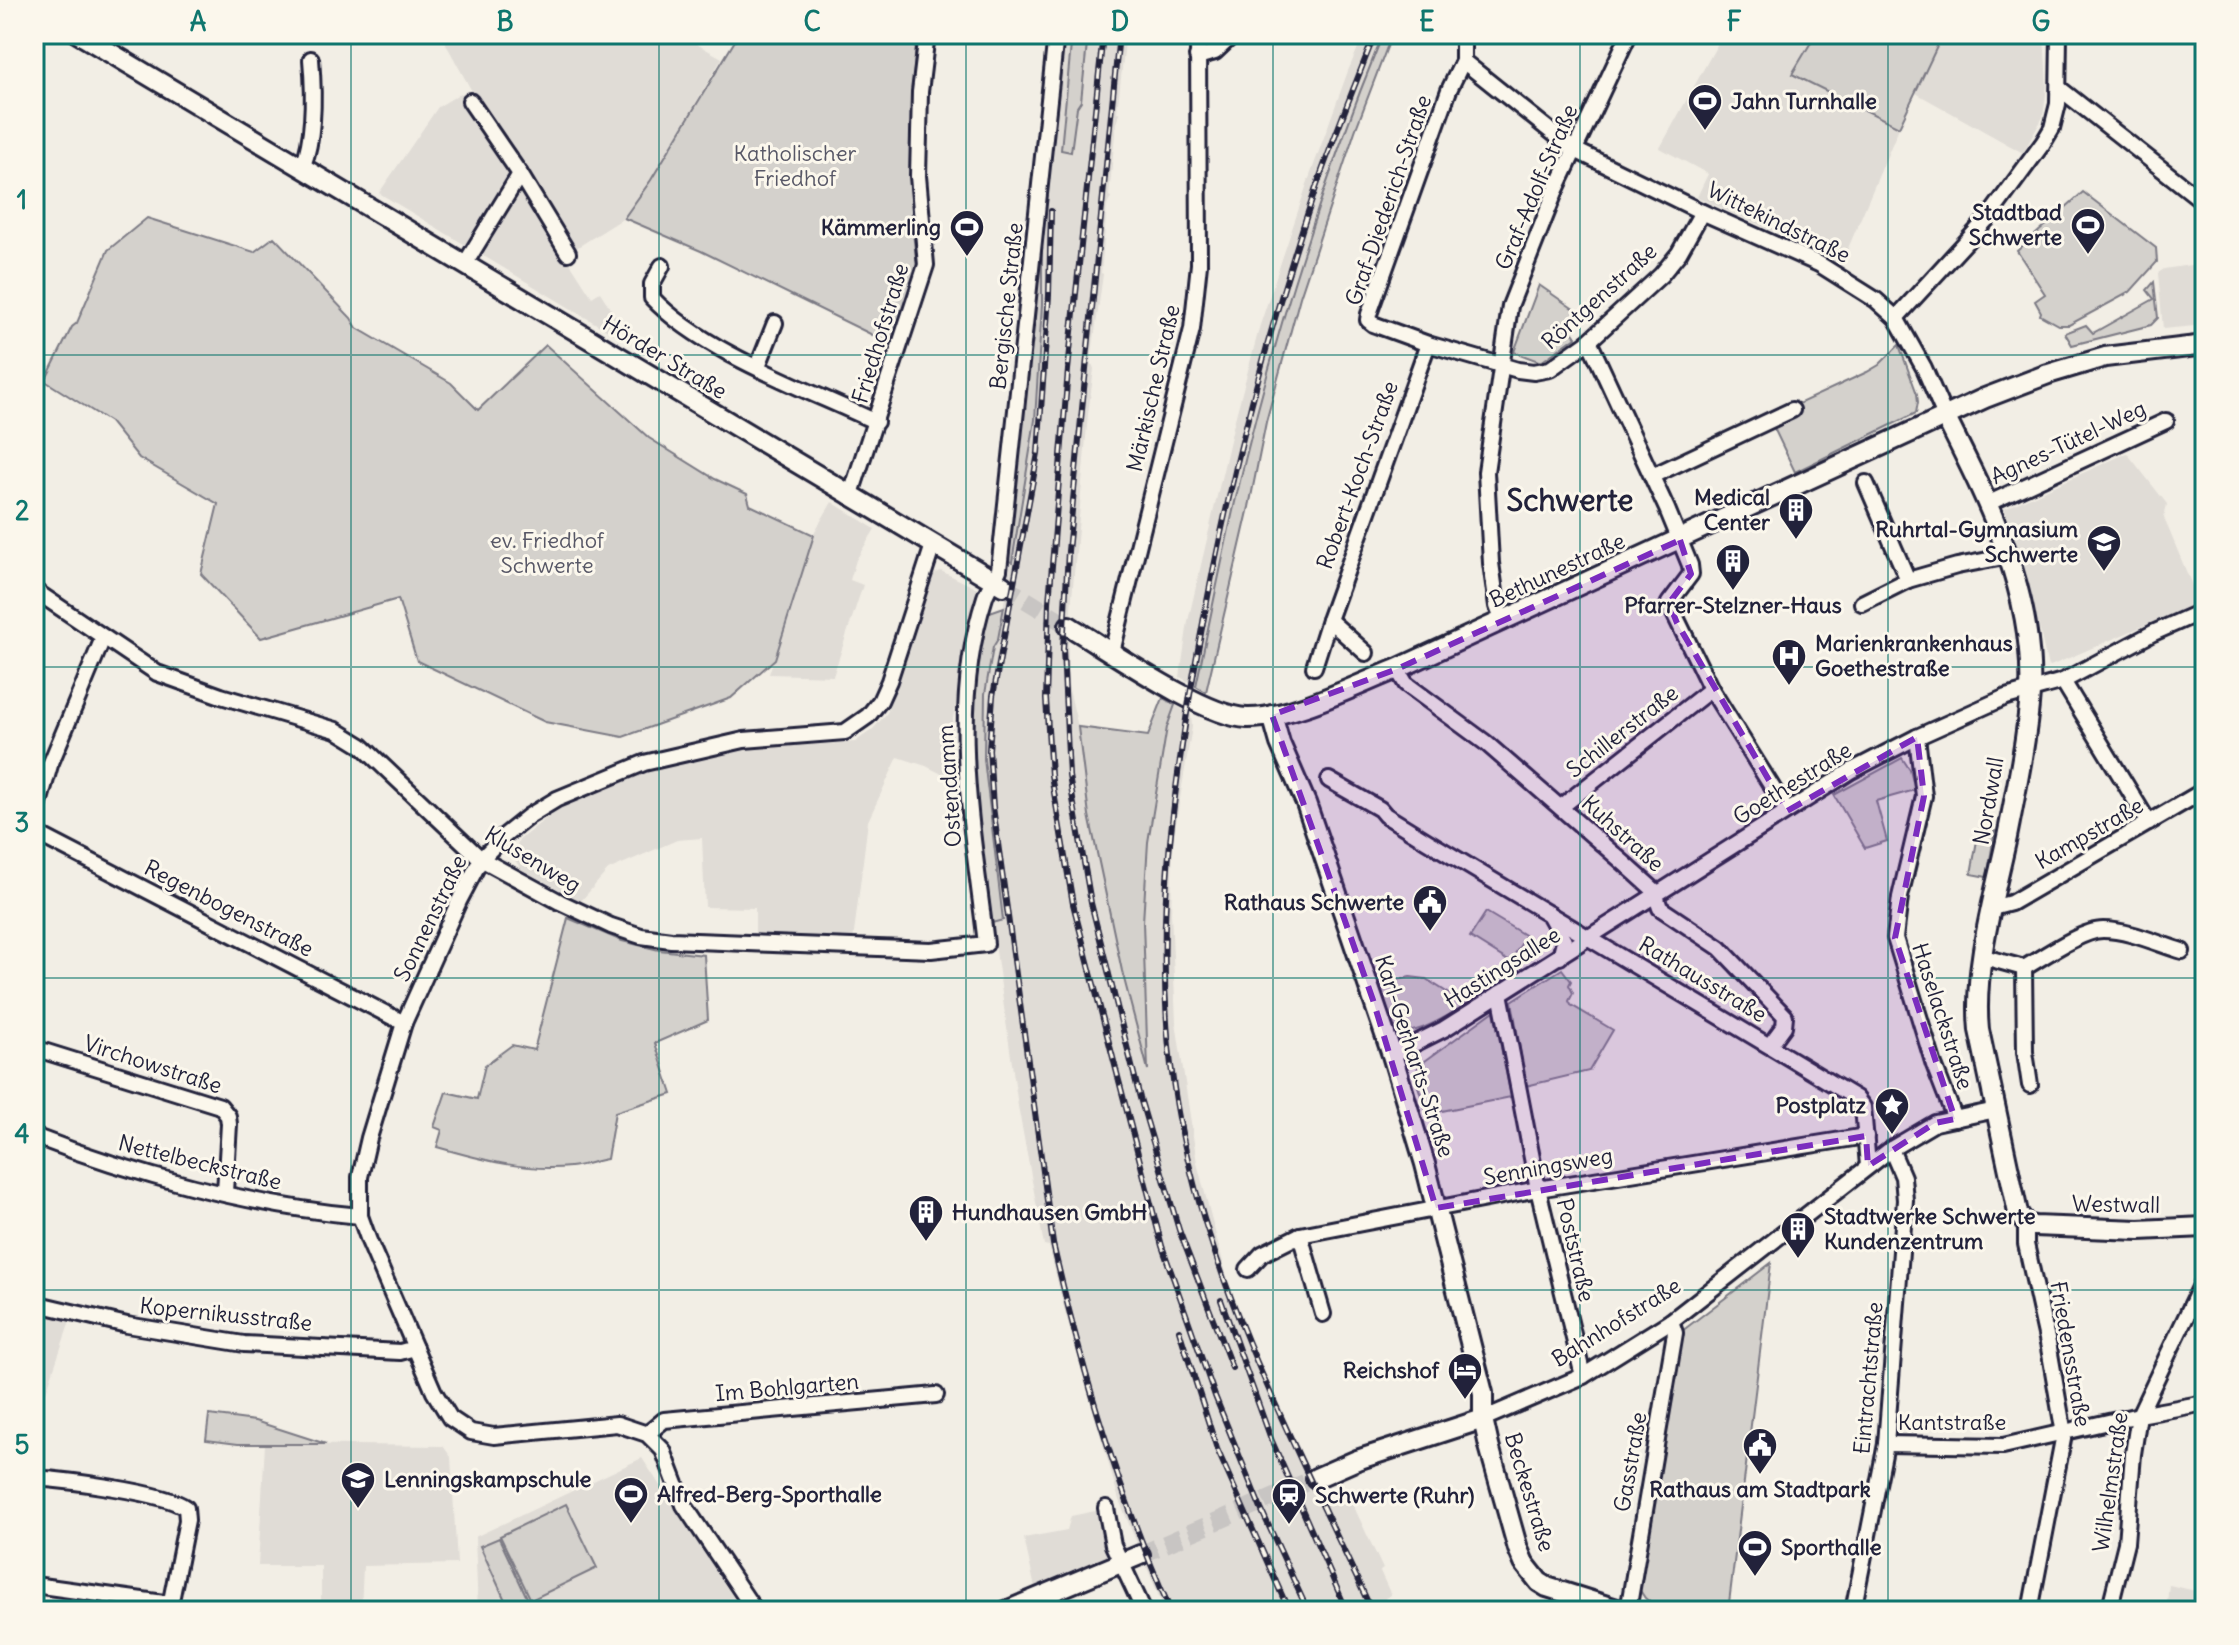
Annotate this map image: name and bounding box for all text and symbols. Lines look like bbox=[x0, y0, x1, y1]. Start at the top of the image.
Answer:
text: A bbox=[190, 5, 207, 38]
text: B bbox=[496, 5, 514, 38]
text: C bbox=[803, 5, 821, 38]
text: D bbox=[1111, 5, 1129, 38]
text: E bbox=[1419, 5, 1435, 38]
text: F bbox=[1727, 5, 1742, 38]
text: G bbox=[2032, 5, 2051, 38]
sports icon: Jahn Turnhalle bbox=[1686, 82, 1724, 132]
place label: Jahn Turnhalle bbox=[1731, 87, 1877, 115]
street label: Graf-Diederich-Straße bbox=[1339, 91, 1437, 309]
street label: Graf-Adolf-Straße bbox=[1489, 100, 1583, 274]
park label: Katholischer Friedhof bbox=[733, 139, 857, 192]
street label: Wittekindstraße bbox=[1703, 175, 1855, 269]
text: 1 bbox=[17, 183, 27, 216]
place label: Stadtbad Schwerte bbox=[1969, 198, 2062, 251]
sports icon: Stadtbad Schwerte bbox=[2069, 206, 2107, 256]
sports icon: Kämmerling bbox=[948, 208, 986, 258]
place label: Kämmerling bbox=[821, 213, 941, 241]
street label: Bergische Straße bbox=[983, 221, 1029, 391]
street label: Röntgenstraße bbox=[1536, 237, 1662, 355]
street label: Friedhofstraße bbox=[845, 260, 915, 406]
street label: Märkische Straße bbox=[1120, 302, 1186, 474]
street label: Hörder Straße bbox=[598, 309, 732, 405]
street label: Robert-Koch-Straße bbox=[1310, 377, 1404, 573]
street label: Agnes-Tütel-Weg bbox=[1986, 394, 2150, 490]
district label: Schwerte bbox=[1507, 481, 1634, 519]
place label: Medical Center bbox=[1694, 483, 1771, 536]
building icon: Medical Center bbox=[1777, 491, 1815, 541]
text: 2 bbox=[15, 494, 29, 527]
place label: Ruhrtal-Gymnasium Schwerte bbox=[1875, 515, 2078, 568]
school or university icon: Ruhrtal-Gymnasium Schwerte bbox=[2085, 523, 2123, 573]
park label: ev. Friedhof Schwerte bbox=[490, 526, 605, 579]
street label: Bethunestraße bbox=[1485, 526, 1629, 614]
building icon: Pfarrer-Stelzner-Haus bbox=[1714, 542, 1752, 592]
place label: Pfarrer-Stelzner-Haus bbox=[1624, 591, 1842, 619]
place label: Marienkrankenhaus Goethestraße bbox=[1815, 629, 2013, 682]
hospital icon: Marienkrankenhaus Goethestraße bbox=[1770, 637, 1808, 687]
street label: Schillerstraße bbox=[1560, 679, 1684, 783]
street label: Ostendamm bbox=[931, 724, 967, 848]
street label: Goethestraße bbox=[1727, 735, 1857, 831]
street label: Nordwall bbox=[1967, 755, 2009, 847]
street label: Kuhstraße bbox=[1576, 789, 1670, 877]
street label: Kampstraße bbox=[2030, 791, 2148, 875]
text: 3 bbox=[15, 806, 29, 839]
street label: Klusenweg bbox=[480, 819, 586, 899]
street label: Sonnenstraße bbox=[387, 850, 473, 986]
street label: Regenbogenstraße bbox=[140, 853, 318, 963]
public building icon: Rathaus Schwerte bbox=[1411, 883, 1449, 933]
place label: Rathaus Schwerte bbox=[1224, 888, 1404, 916]
street label: Hastingsallee bbox=[1439, 920, 1565, 1014]
street label: Rathausstraße bbox=[1634, 930, 1772, 1028]
street label: Haselackstraße bbox=[1906, 939, 1980, 1093]
street label: Karl-Gerharts-Straße bbox=[1369, 951, 1461, 1161]
street label: Virchowstraße bbox=[80, 1029, 226, 1099]
place icon: Postplatz bbox=[1873, 1086, 1911, 1136]
place label: Postplatz bbox=[1775, 1091, 1866, 1119]
text: 4 bbox=[14, 1117, 30, 1150]
street label: Nettelbeckstraße bbox=[115, 1128, 285, 1196]
street label: Senningsweg bbox=[1481, 1141, 1615, 1191]
street label: Westwall bbox=[2072, 1189, 2160, 1219]
building icon: Hundhausen GmbH bbox=[907, 1193, 945, 1243]
street label: Poststraße bbox=[1551, 1196, 1601, 1304]
place label: Hundhausen GmbH bbox=[952, 1198, 1147, 1226]
place label: Stadtwerke Schwerte Kundenzentrum bbox=[1824, 1202, 2036, 1255]
building icon: Stadtwerke Schwerte Kundenzentrum bbox=[1779, 1210, 1817, 1260]
street label: Bahnhofstraße bbox=[1546, 1271, 1686, 1373]
street label: Friedensstraße bbox=[2044, 1279, 2098, 1429]
street label: Kopernikusstraße bbox=[138, 1291, 314, 1337]
street label: Eintrachtstraße bbox=[1847, 1301, 1889, 1455]
hotel icon: Reichshof bbox=[1446, 1351, 1484, 1401]
place label: Reichshof bbox=[1343, 1356, 1440, 1384]
street label: Im Bohlgarten bbox=[714, 1367, 860, 1407]
street label: Kantstraße bbox=[1898, 1408, 2006, 1436]
street label: Gasstraße bbox=[1607, 1410, 1653, 1514]
street label: Wilhelmstraße bbox=[2086, 1410, 2134, 1554]
public building icon: Rathaus am Stadtpark bbox=[1741, 1426, 1779, 1476]
text: 5 bbox=[15, 1428, 30, 1461]
street label: Beckestraße bbox=[1499, 1429, 1561, 1555]
school or university icon: Lenningskampschule bbox=[339, 1460, 377, 1510]
place label: Lenningskampschule bbox=[384, 1465, 592, 1493]
sports icon: Alfred-Berg-Sporthalle bbox=[612, 1475, 650, 1525]
place label: Rathaus am Stadtpark bbox=[1649, 1475, 1871, 1503]
station icon: Schwerte (Ruhr) bbox=[1270, 1476, 1308, 1526]
place label: Alfred-Berg-Sporthalle bbox=[657, 1480, 882, 1508]
place label: Schwerte (Ruhr) bbox=[1315, 1481, 1475, 1509]
sports icon: Sporthalle bbox=[1736, 1528, 1774, 1578]
place label: Sporthalle bbox=[1781, 1533, 1882, 1561]

